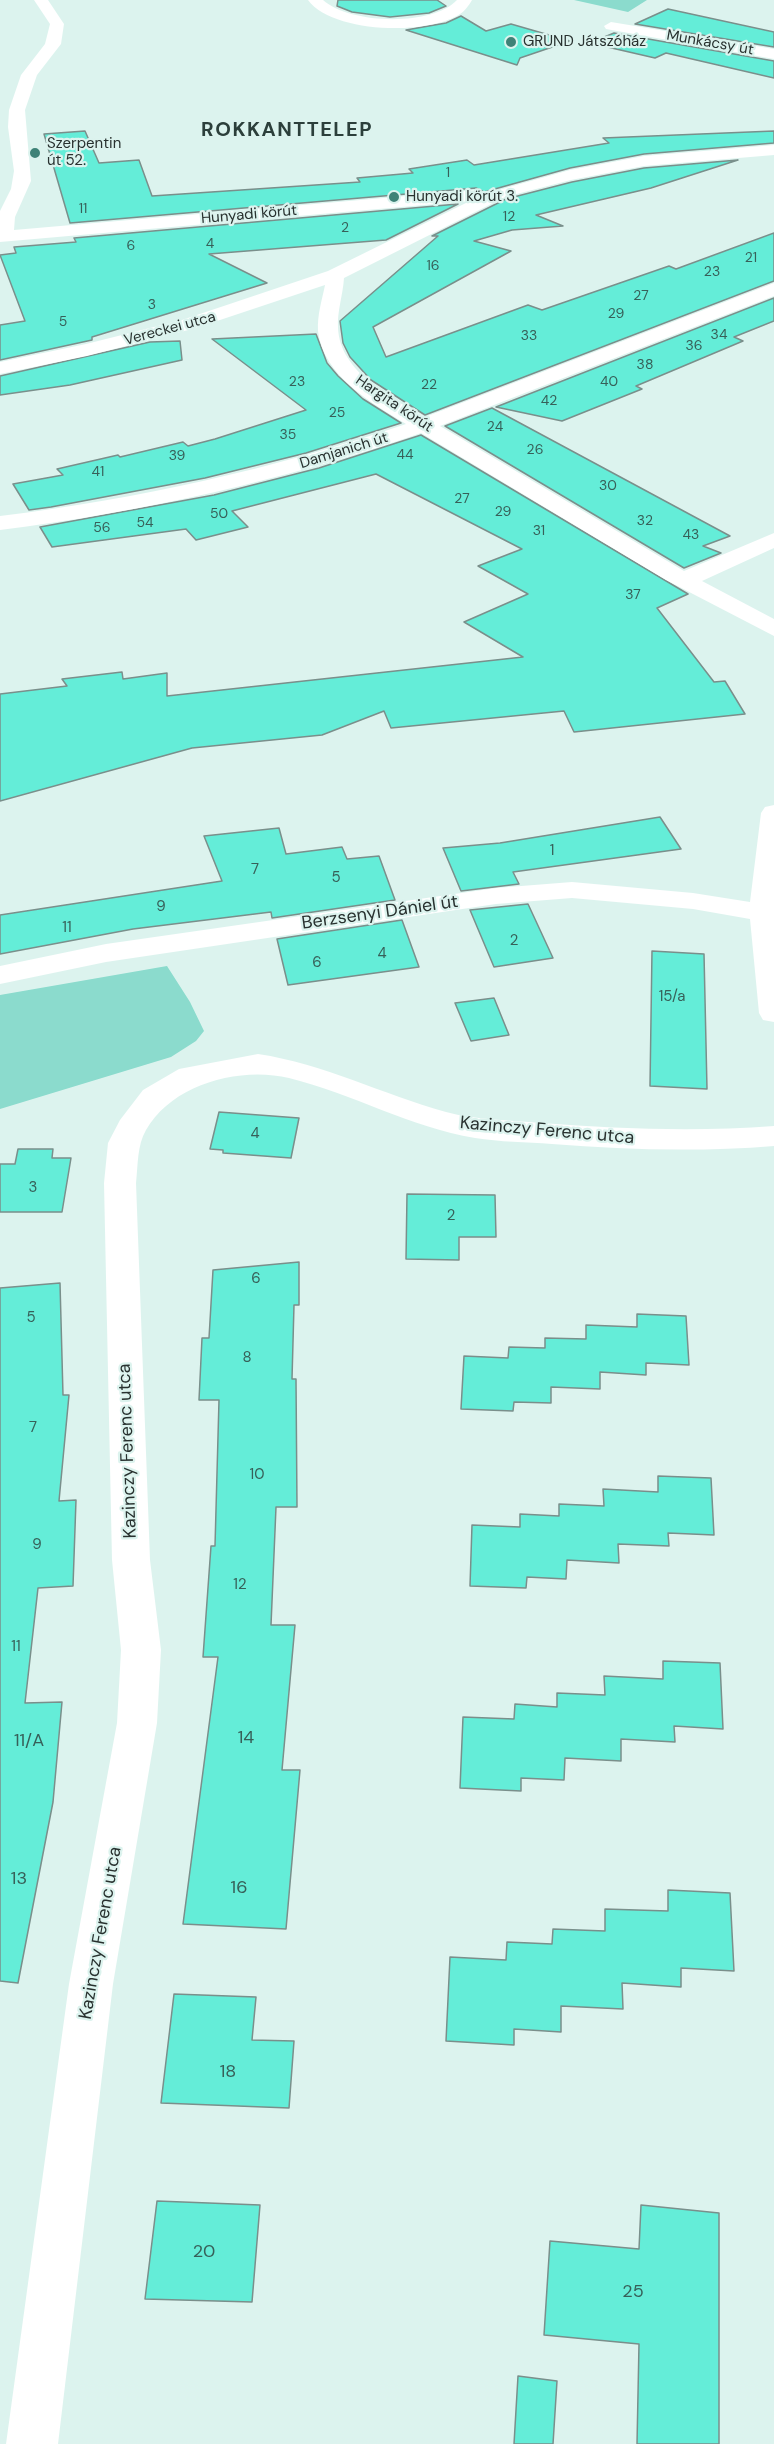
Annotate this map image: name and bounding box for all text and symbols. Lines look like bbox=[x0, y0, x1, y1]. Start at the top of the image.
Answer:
street label: Munkácsy út bbox=[665, 26, 755, 60]
place label: GRUND Játszóház bbox=[523, 33, 646, 51]
marker: GRUND Játszóház bbox=[504, 35, 518, 49]
district label: ROKKANTTELEP bbox=[201, 119, 373, 143]
place label: Szerpentin út 52. bbox=[47, 135, 121, 170]
marker: Szerpentin út 52. bbox=[28, 146, 42, 160]
house number: 1 bbox=[446, 165, 450, 181]
place label: Hunyadi körút 3. bbox=[406, 188, 518, 206]
marker: Hunyadi körút 3. bbox=[387, 190, 401, 204]
house number: 11 bbox=[79, 201, 87, 217]
street label: Hunyadi körút bbox=[200, 202, 298, 228]
house number: 12 bbox=[503, 209, 515, 225]
house number: 2 bbox=[341, 220, 349, 236]
house number: 4 bbox=[206, 236, 214, 252]
house number: 6 bbox=[127, 238, 135, 254]
house number: 21 bbox=[745, 250, 757, 266]
house number: 16 bbox=[426, 258, 440, 274]
house number: 23 bbox=[704, 264, 720, 280]
house number: 27 bbox=[633, 288, 649, 304]
house number: 3 bbox=[148, 297, 156, 313]
house number: 29 bbox=[608, 306, 624, 322]
street label: Vereckei utca bbox=[122, 308, 218, 350]
house number: 5 bbox=[59, 314, 67, 330]
house number: 34 bbox=[711, 327, 727, 343]
house number: 33 bbox=[521, 328, 537, 344]
house number: 36 bbox=[685, 338, 703, 354]
house number: 38 bbox=[637, 357, 653, 373]
street label: Hargita körút bbox=[352, 371, 436, 437]
house number: 23 bbox=[289, 374, 305, 390]
house number: 40 bbox=[600, 374, 618, 390]
house number: 22 bbox=[421, 377, 437, 393]
house number: 42 bbox=[541, 393, 557, 409]
house number: 25 bbox=[329, 405, 345, 421]
house number: 24 bbox=[487, 419, 503, 435]
house number: 35 bbox=[280, 427, 296, 443]
street label: Damjanich út bbox=[298, 429, 390, 473]
house number: 26 bbox=[527, 442, 543, 458]
house number: 44 bbox=[397, 447, 413, 463]
house number: 39 bbox=[169, 448, 185, 464]
house number: 41 bbox=[92, 464, 104, 480]
house number: 30 bbox=[599, 478, 617, 494]
house number: 27 bbox=[454, 491, 470, 507]
house number: 29 bbox=[495, 504, 511, 520]
house number: 50 bbox=[210, 506, 228, 522]
house number: 32 bbox=[637, 513, 653, 529]
house number: 54 bbox=[136, 515, 154, 531]
house number: 56 bbox=[93, 520, 111, 536]
house number: 31 bbox=[533, 523, 545, 539]
house number: 43 bbox=[683, 527, 699, 543]
house number: 37 bbox=[625, 587, 641, 603]
house number: 1 bbox=[550, 842, 554, 860]
house number: 7 bbox=[251, 861, 259, 879]
house number: 5 bbox=[331, 869, 341, 887]
street label: Berzsenyi Dániel út bbox=[300, 891, 460, 935]
house number: 9 bbox=[156, 898, 166, 916]
house number: 11 bbox=[62, 919, 72, 937]
house number: 2 bbox=[510, 932, 518, 950]
house number: 4 bbox=[377, 945, 387, 963]
house number: 6 bbox=[312, 954, 322, 972]
house number: 15/a bbox=[659, 988, 685, 1006]
street label: Kazinczy Ferenc utca bbox=[459, 1113, 635, 1149]
house number: 4 bbox=[250, 1125, 260, 1143]
house number: 3 bbox=[29, 1179, 37, 1197]
house number: 2 bbox=[447, 1207, 455, 1225]
house number: 6 bbox=[251, 1270, 261, 1288]
house number: 5 bbox=[26, 1309, 36, 1327]
house number: 8 bbox=[242, 1349, 252, 1367]
street label: Kazinczy Ferenc utca bbox=[114, 1363, 142, 1539]
house number: 7 bbox=[29, 1419, 37, 1437]
house number: 10 bbox=[250, 1466, 264, 1484]
house number: 9 bbox=[32, 1536, 42, 1554]
house number: 12 bbox=[233, 1576, 247, 1594]
house number: 11 bbox=[11, 1638, 21, 1656]
house number: 14 bbox=[238, 1727, 254, 1749]
house number: 11/A bbox=[14, 1730, 44, 1752]
street label: Kazinczy Ferenc utca bbox=[75, 1845, 127, 2021]
house number: 13 bbox=[11, 1868, 27, 1890]
house number: 16 bbox=[231, 1877, 247, 1899]
house number: 18 bbox=[220, 2061, 236, 2083]
house number: 20 bbox=[193, 2241, 215, 2263]
house number: 25 bbox=[622, 2281, 644, 2303]

